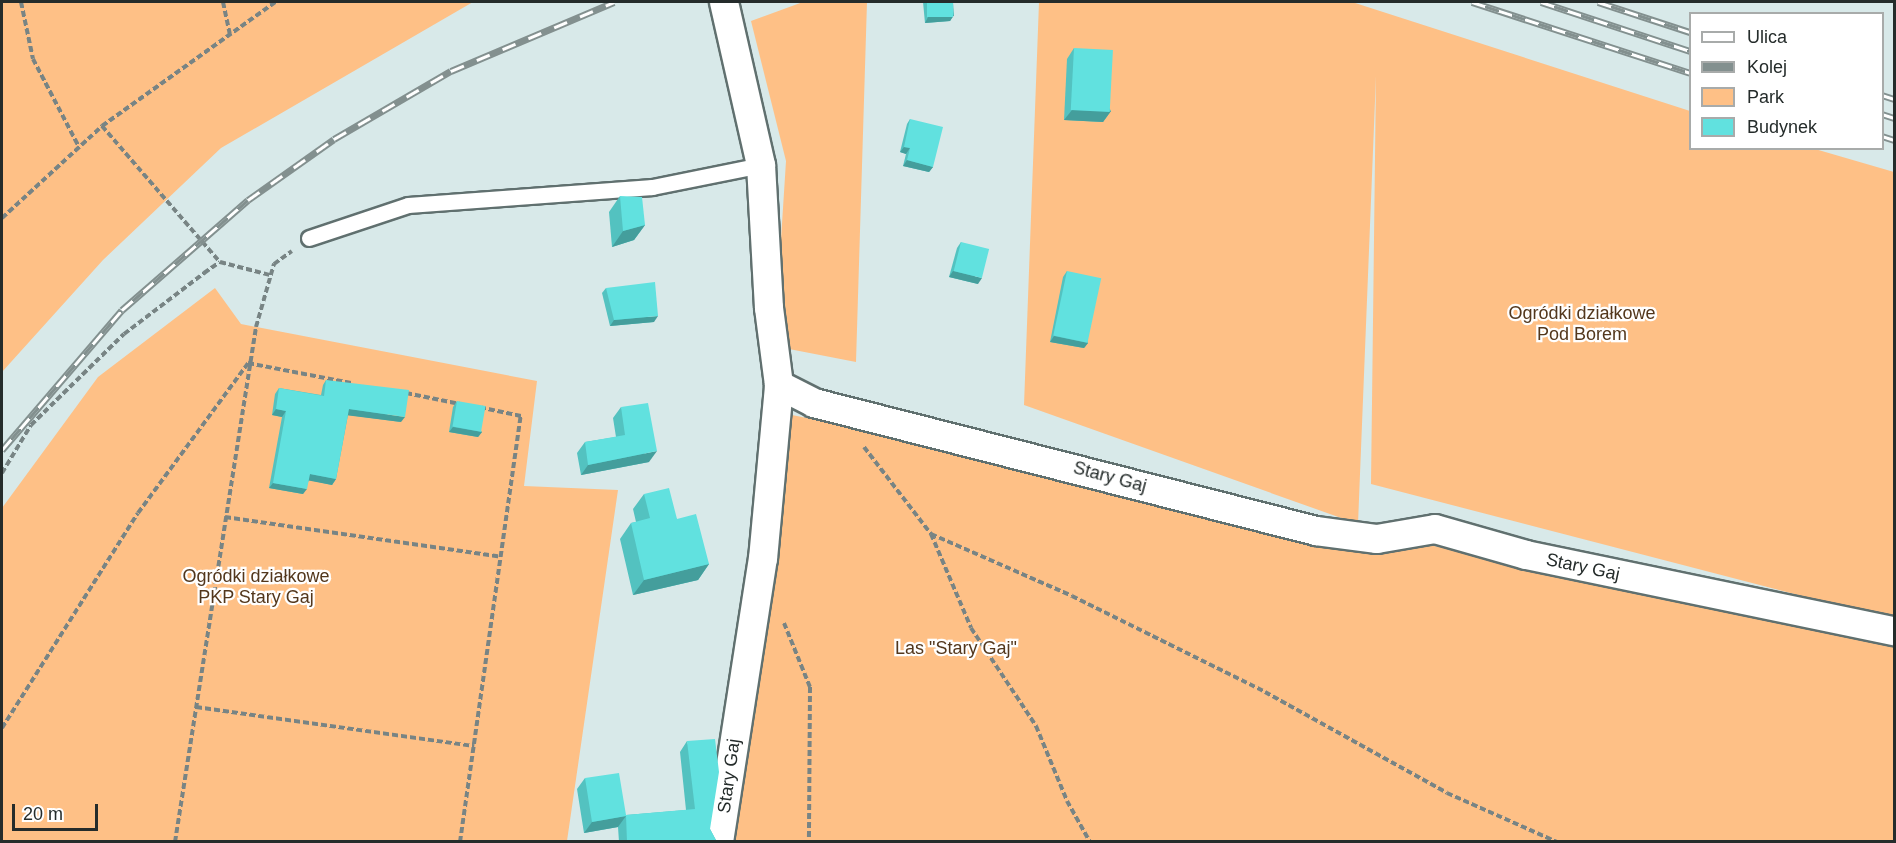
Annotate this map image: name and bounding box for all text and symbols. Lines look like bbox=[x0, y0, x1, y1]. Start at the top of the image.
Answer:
legend bbox=[1689, 12, 1884, 150]
text: Ulica bbox=[1747, 27, 1787, 47]
text: Kolej bbox=[1747, 57, 1787, 77]
text: Park bbox=[1747, 87, 1784, 107]
text: Budynek bbox=[1747, 117, 1817, 137]
park label: Ogródki działkowe Pod Borem bbox=[1508, 303, 1656, 346]
street label: Stary Gaj bbox=[1071, 457, 1149, 497]
street label: Stary Gaj bbox=[1544, 549, 1622, 585]
park label: Ogródki działkowe PKP Stary Gaj bbox=[182, 566, 330, 608]
park label: Las "Stary Gaj" bbox=[895, 637, 1017, 659]
street label: Stary Gaj bbox=[713, 737, 745, 815]
scale bar bbox=[15, 792, 100, 830]
text: 20 m bbox=[23, 804, 63, 824]

